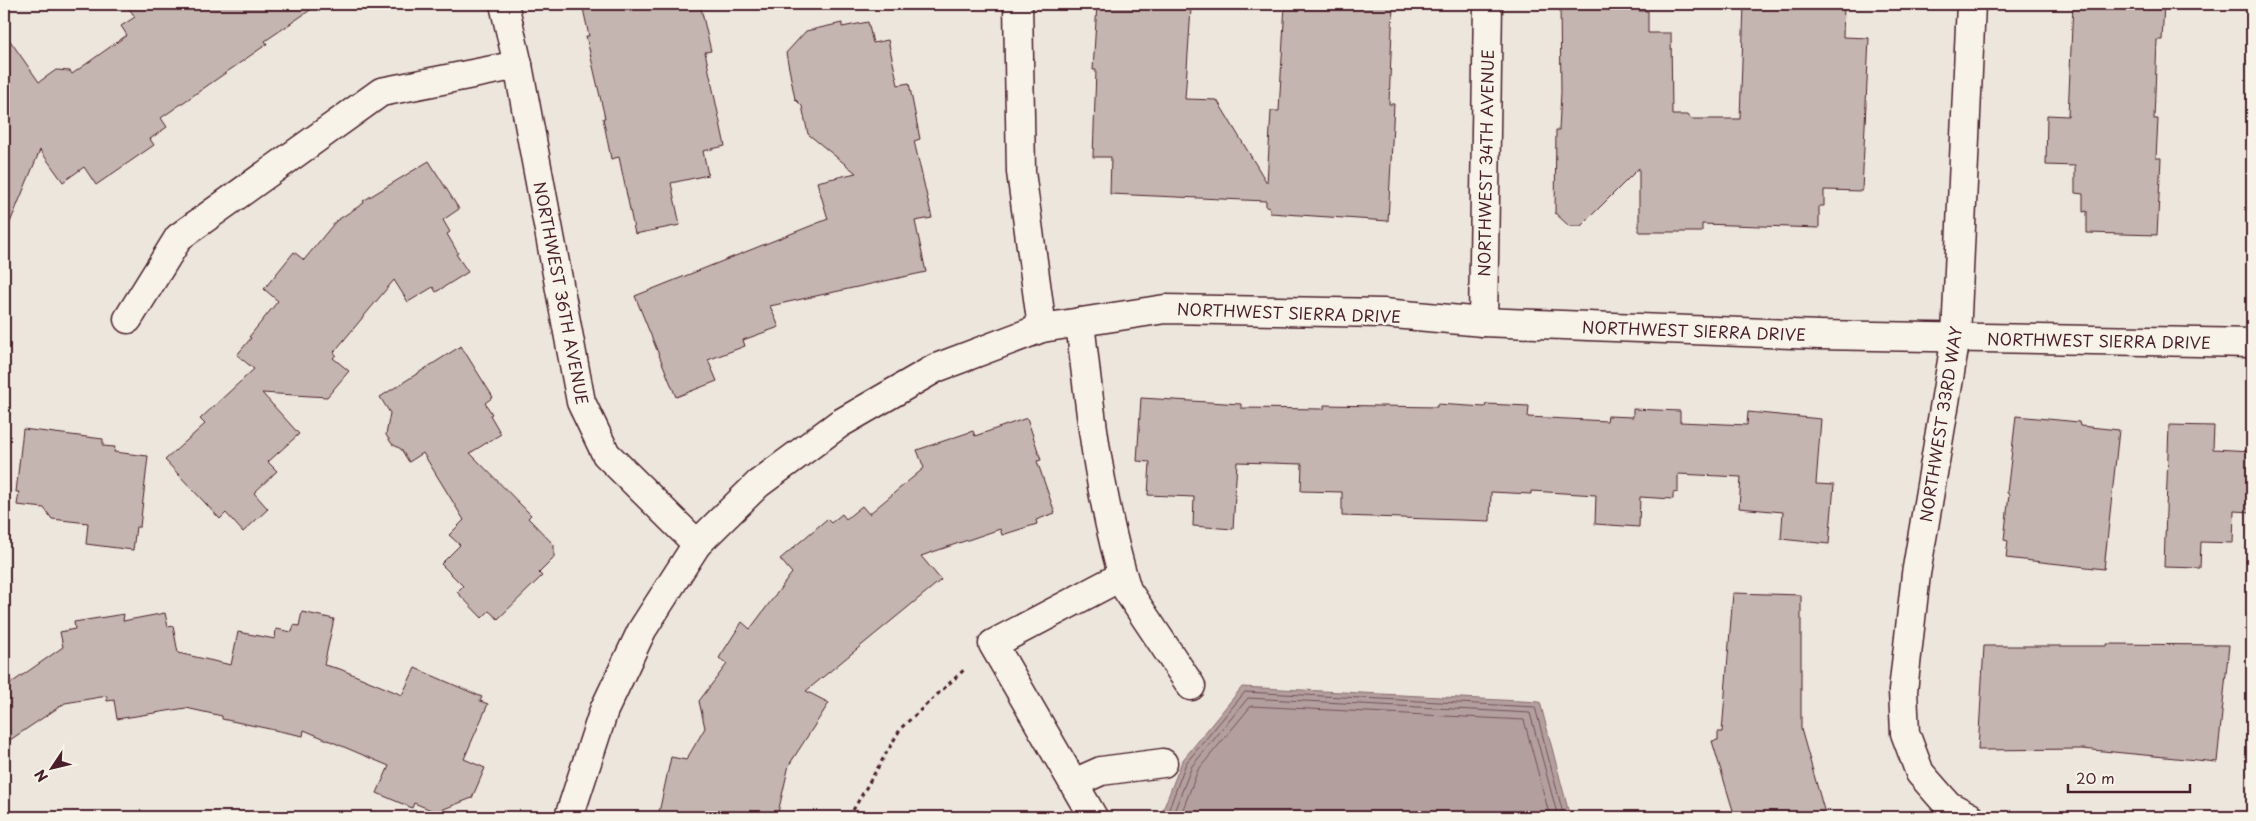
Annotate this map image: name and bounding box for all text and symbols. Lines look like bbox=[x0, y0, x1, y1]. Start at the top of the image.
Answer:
street label: NORTHWEST 34TH AVENUE bbox=[1471, 49, 1499, 277]
street label: NORTHWEST 36TH AVENUE bbox=[529, 179, 595, 407]
street label: NORTHWEST SIERRA DRIVE bbox=[1177, 296, 1401, 328]
street label: NORTHWEST SIERRA DRIVE bbox=[1582, 314, 1806, 346]
street label: NORTHWEST 33RD WAY bbox=[1913, 324, 1967, 524]
street label: NORTHWEST SIERRA DRIVE bbox=[1987, 326, 2211, 354]
north arrow bbox=[28, 744, 78, 794]
scale bar bbox=[2068, 761, 2191, 793]
text: N bbox=[29, 765, 53, 786]
text: 20 m bbox=[2076, 766, 2115, 789]

